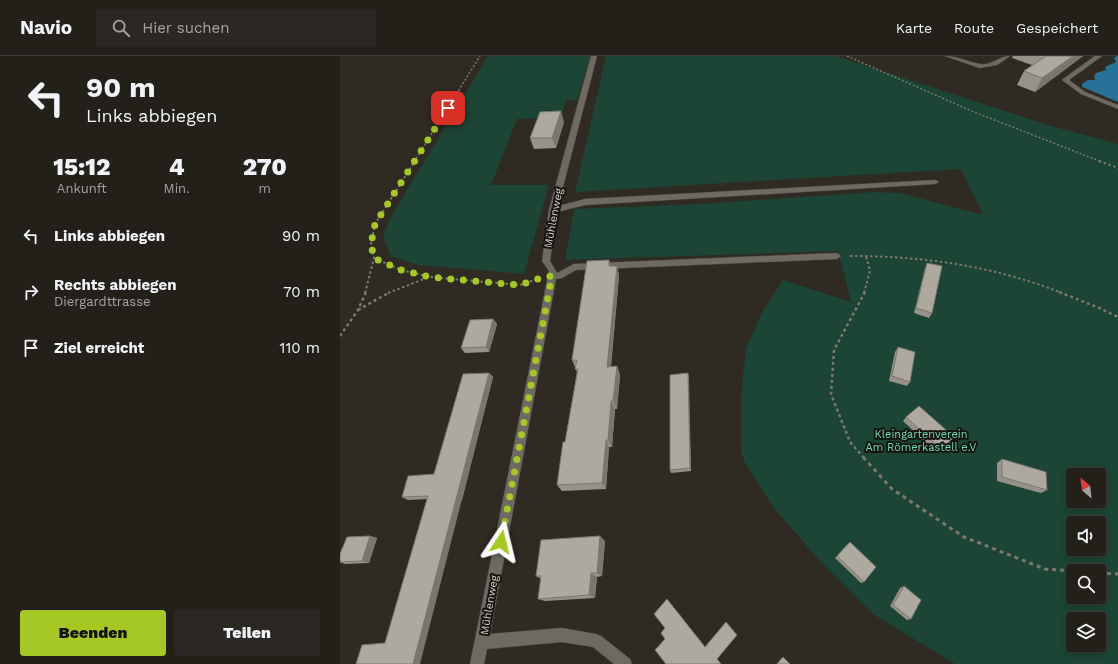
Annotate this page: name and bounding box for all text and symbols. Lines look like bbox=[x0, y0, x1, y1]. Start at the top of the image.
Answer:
search box bbox=[96, 10, 376, 46]
text: Navio bbox=[20, 16, 72, 39]
icon: search bbox=[110, 17, 132, 39]
text: Hier suchen bbox=[142, 19, 230, 37]
text: Karte bbox=[896, 20, 932, 36]
text: Route bbox=[954, 20, 994, 36]
text: Gespeichert bbox=[1016, 20, 1098, 36]
text: 90 m bbox=[86, 71, 156, 104]
icon: left bbox=[20, 72, 72, 124]
pin bbox=[431, 91, 465, 125]
icon: arrive bbox=[437, 97, 459, 119]
text: Links abbiegen bbox=[86, 105, 217, 126]
text: 15:12 bbox=[53, 153, 110, 181]
text: 4 bbox=[169, 153, 184, 181]
text: 270 bbox=[243, 153, 287, 181]
text: Ankunft bbox=[57, 181, 107, 196]
text: Min. bbox=[164, 181, 190, 196]
text: m bbox=[259, 181, 271, 196]
street label: Mühlenweg bbox=[541, 187, 566, 249]
icon: left bbox=[20, 225, 42, 247]
text: Links abbiegen bbox=[54, 227, 165, 245]
text: 90 m bbox=[282, 227, 320, 245]
text: Rechts abbiegen bbox=[54, 276, 176, 294]
icon: right bbox=[20, 281, 42, 303]
text: 70 m bbox=[283, 283, 320, 301]
text: Diergardttrasse bbox=[54, 294, 151, 309]
icon: arrive bbox=[20, 337, 42, 359]
text: Ziel erreicht bbox=[54, 339, 144, 357]
text: 110 m bbox=[280, 339, 320, 357]
park label: Kleingartenverein Am Römerkastell e.V bbox=[866, 428, 976, 454]
north arrow bbox=[1066, 468, 1106, 508]
map controls bbox=[1066, 468, 1106, 652]
button: sound bbox=[1066, 516, 1106, 556]
position arrow bbox=[480, 521, 522, 563]
button: search bbox=[1066, 564, 1106, 604]
street label: Mühlenweg bbox=[478, 574, 501, 636]
button: Beenden bbox=[20, 610, 166, 656]
button: Teilen bbox=[174, 610, 320, 656]
button: layers bbox=[1066, 612, 1106, 652]

